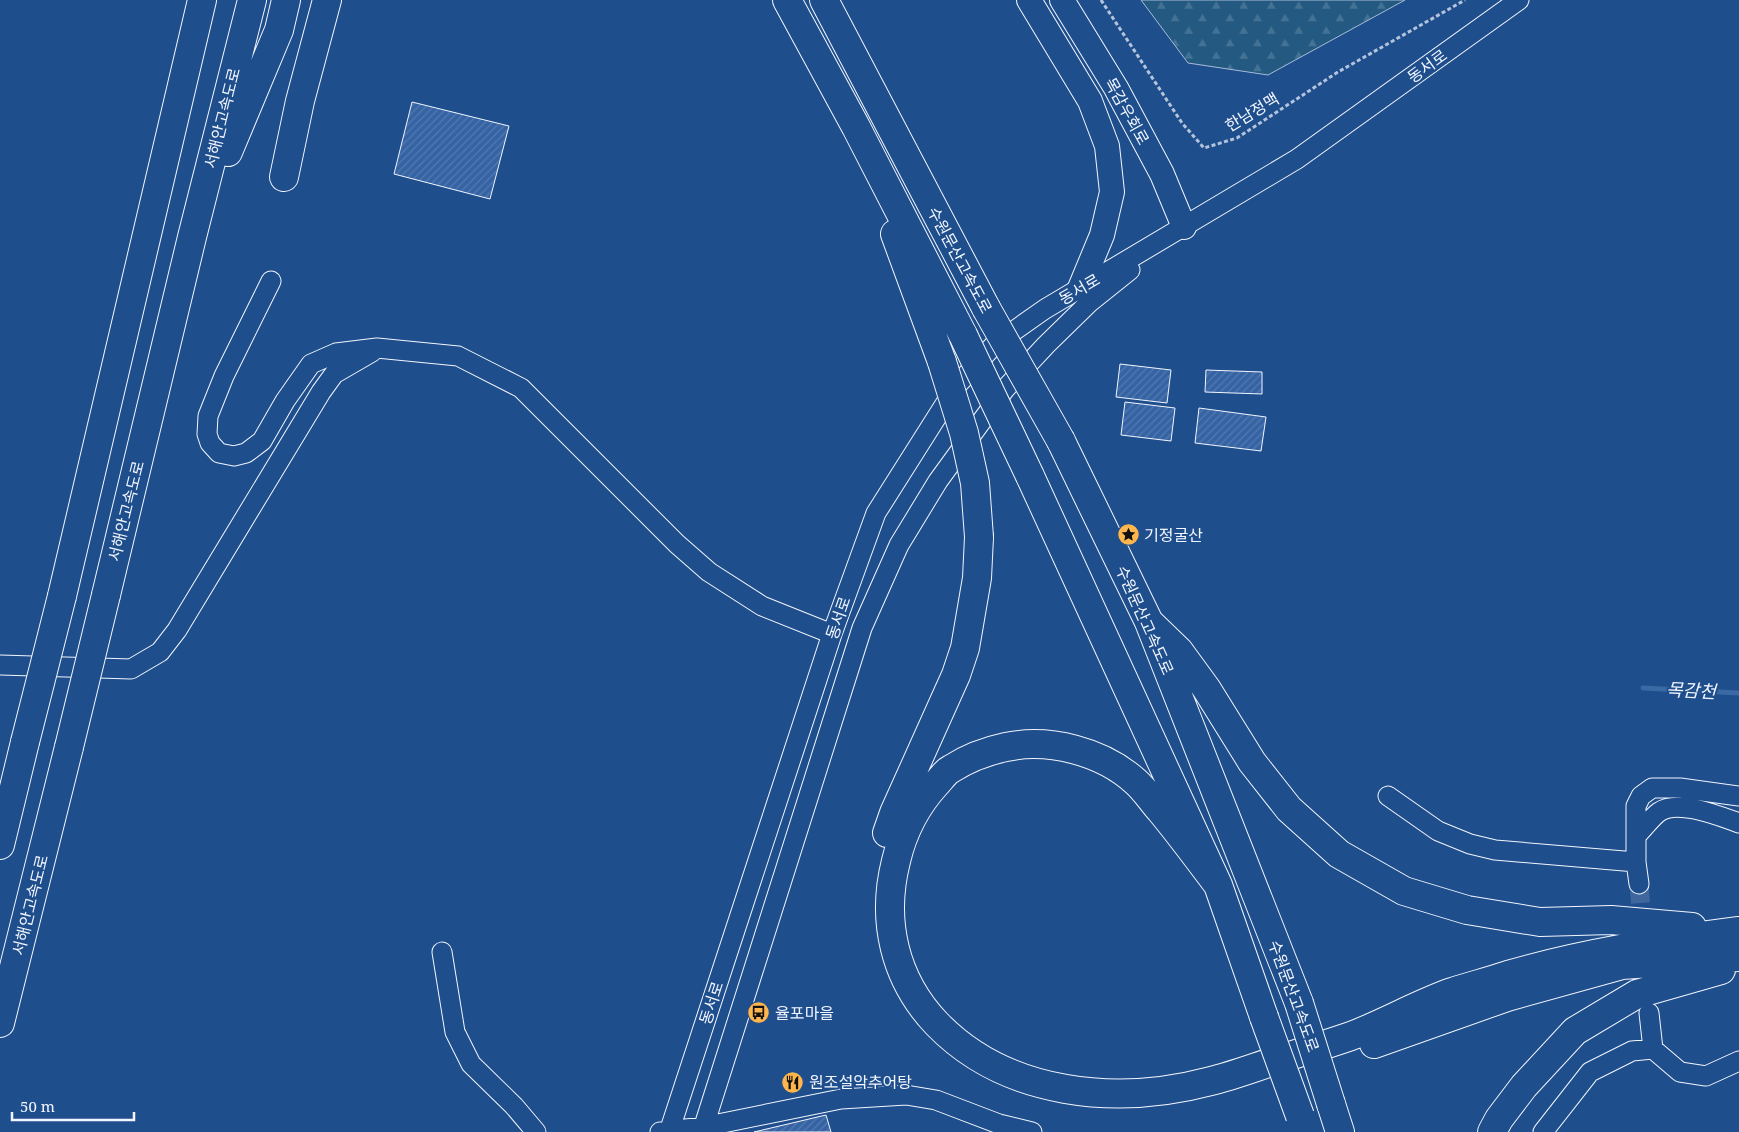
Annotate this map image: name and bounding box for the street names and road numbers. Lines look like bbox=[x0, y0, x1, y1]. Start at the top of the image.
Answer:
street label: 동서로 bbox=[1403, 44, 1452, 88]
street label: 서해안고속도로 bbox=[199, 65, 245, 171]
street label: 목감우회로 bbox=[1100, 73, 1155, 149]
street label: 한남정맥 bbox=[1221, 87, 1283, 137]
street label: 수원문산고속도로 bbox=[923, 203, 997, 317]
street label: 동서로 bbox=[1054, 268, 1104, 310]
street label: 서해안고속도로 bbox=[103, 458, 149, 564]
street label: 수원문산고속도로 bbox=[1111, 562, 1179, 679]
street label: 동서로 bbox=[820, 593, 856, 642]
street label: 서해안고속도로 bbox=[7, 852, 53, 958]
street label: 수원문산고속도로 bbox=[1264, 937, 1325, 1055]
street label: 동서로 bbox=[694, 978, 728, 1027]

